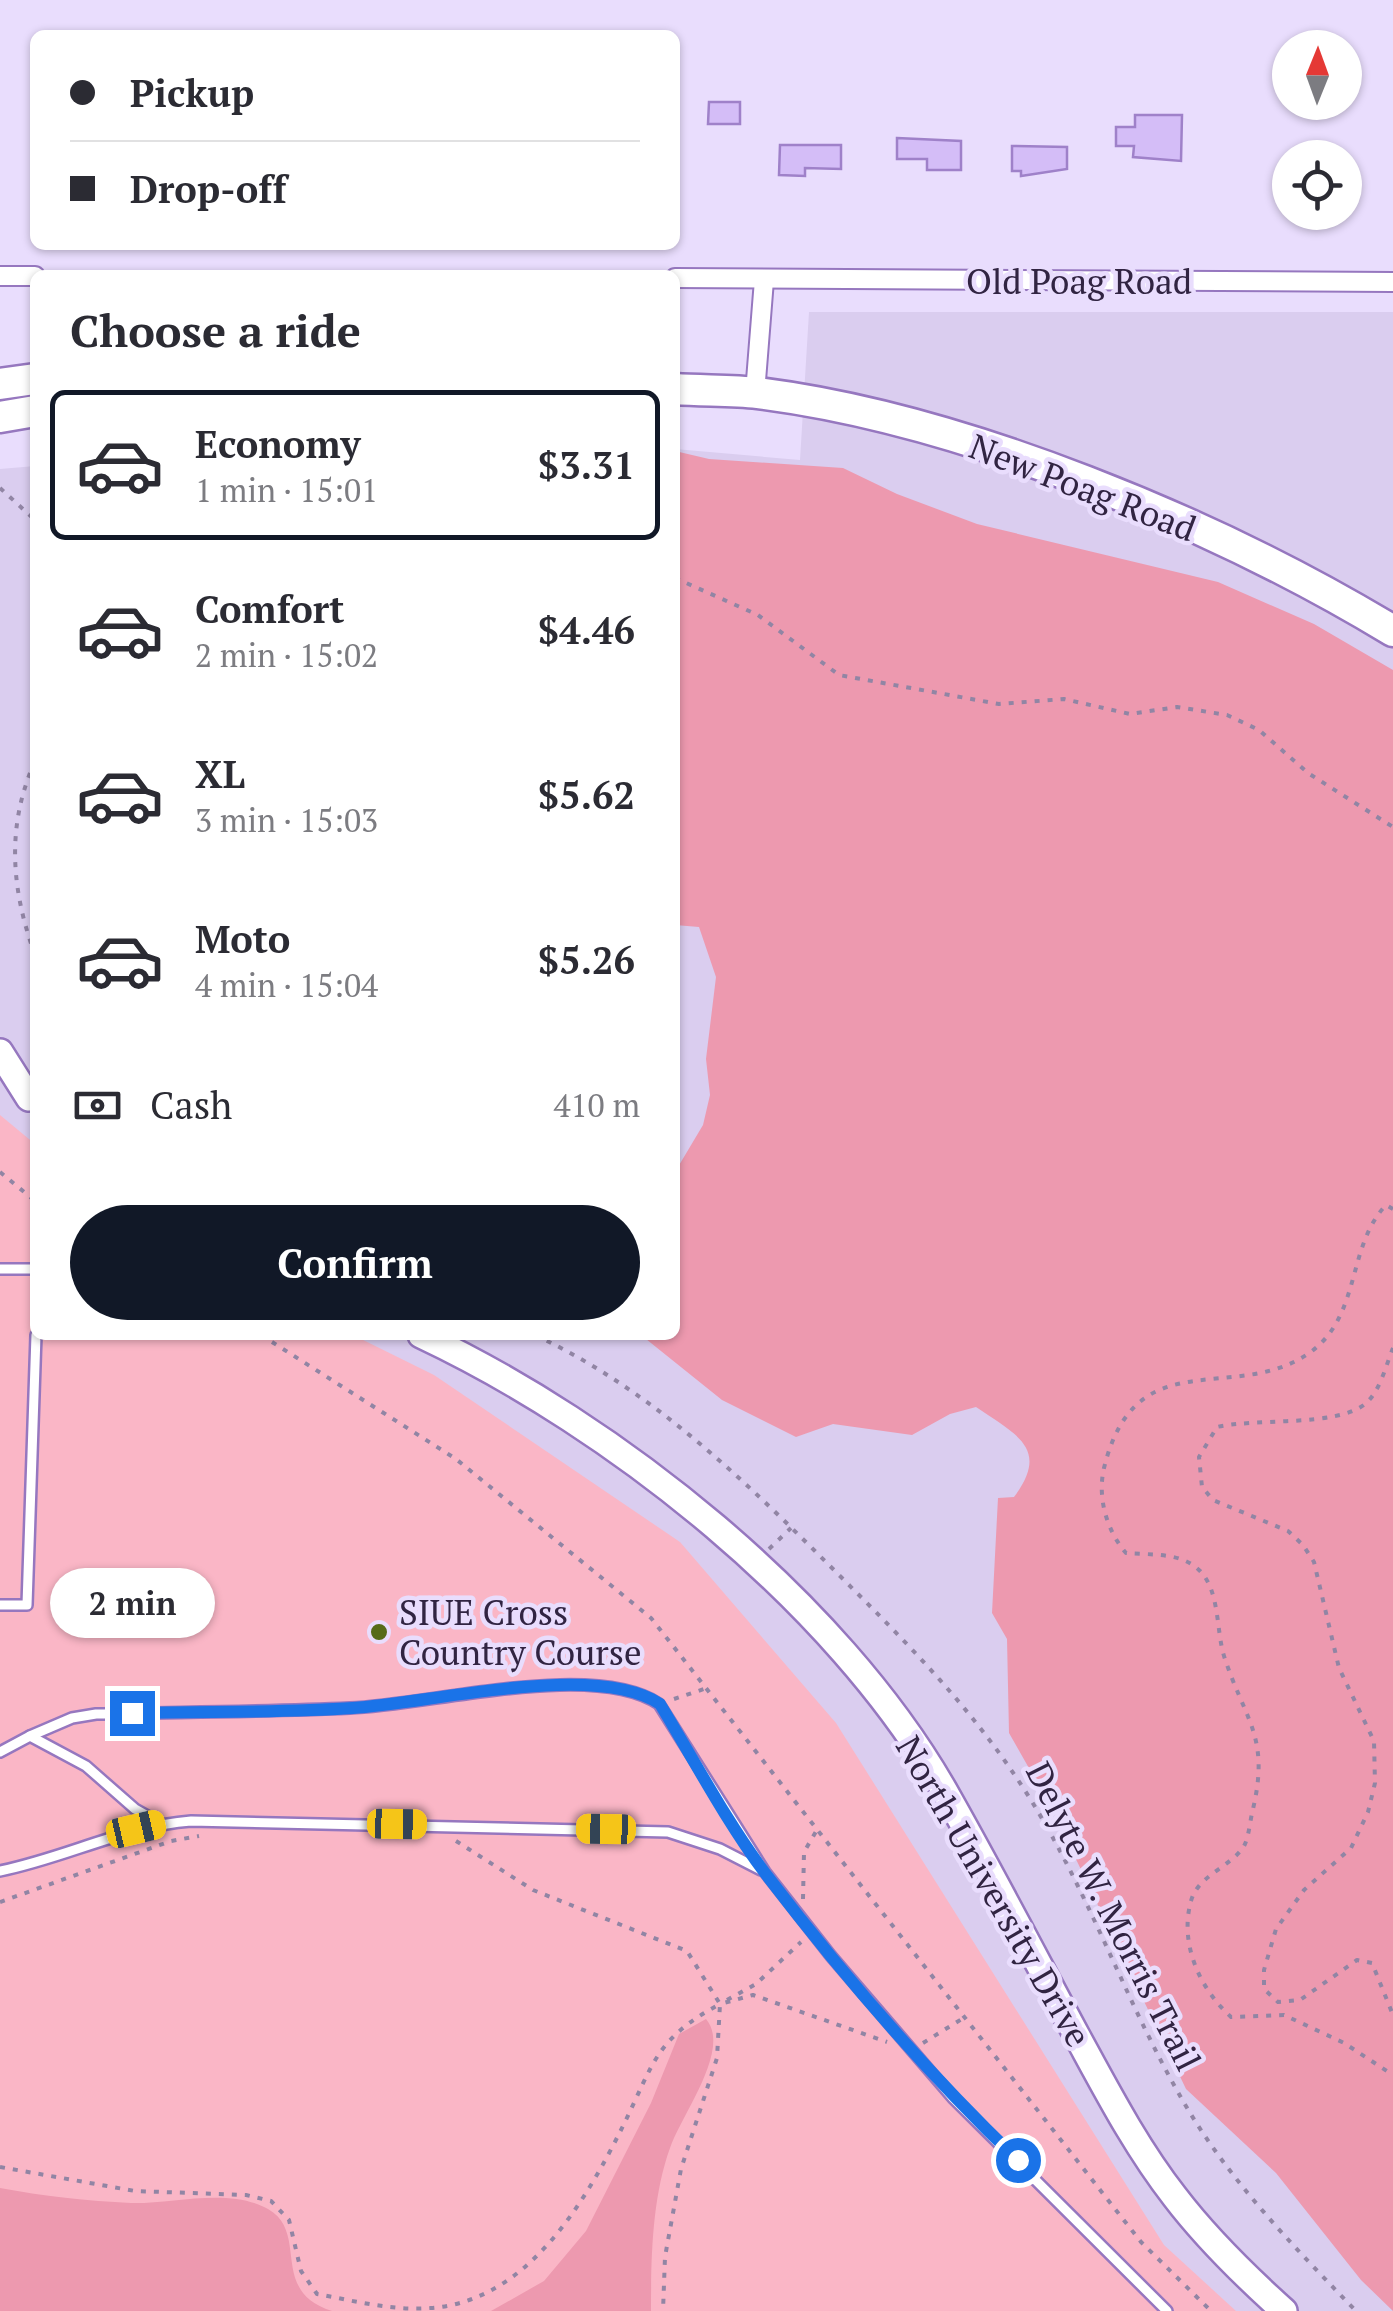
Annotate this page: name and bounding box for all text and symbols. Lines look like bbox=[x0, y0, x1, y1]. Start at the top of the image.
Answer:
north arrow bbox=[1272, 30, 1362, 120]
map controls bbox=[1272, 30, 1362, 230]
text: Pickup bbox=[130, 68, 254, 118]
button: locate bbox=[1272, 140, 1362, 230]
text: Drop-off bbox=[130, 164, 287, 214]
street label: Old Poag Road bbox=[966, 258, 1192, 304]
text: Choose a ride bbox=[70, 300, 361, 360]
text: Economy bbox=[195, 419, 361, 469]
icon: car bbox=[75, 420, 165, 510]
street label: New Poag Road bbox=[963, 423, 1203, 551]
text: $3.31 bbox=[538, 440, 635, 490]
text: 1 min · 15:01 bbox=[195, 469, 378, 511]
text: Comfort bbox=[195, 584, 344, 634]
icon: car bbox=[75, 585, 165, 675]
text: $4.46 bbox=[538, 605, 635, 655]
text: 2 min · 15:02 bbox=[195, 634, 378, 676]
text: XL bbox=[195, 749, 245, 799]
icon: car bbox=[75, 750, 165, 840]
text: $5.62 bbox=[538, 770, 635, 820]
text: 3 min · 15:03 bbox=[195, 799, 378, 841]
text: Moto bbox=[195, 914, 290, 964]
icon: car bbox=[75, 915, 165, 1005]
text: $5.26 bbox=[538, 935, 635, 985]
text: 4 min · 15:04 bbox=[195, 964, 378, 1006]
icon: cash bbox=[70, 1078, 125, 1133]
text: Cash bbox=[150, 1080, 232, 1130]
text: 410 m bbox=[553, 1084, 640, 1126]
button: Confirm bbox=[70, 1205, 640, 1320]
callout: 2 min bbox=[49, 1568, 214, 1638]
text: 2 min bbox=[89, 1582, 176, 1624]
place label: SIUE Cross Country Course bbox=[399, 1589, 641, 1675]
marker: SIUE Cross Country Course bbox=[368, 1621, 390, 1643]
route end bbox=[110, 1691, 155, 1736]
street label: North University Drive bbox=[886, 1727, 1102, 2055]
street label: Delyte W. Morris Trail bbox=[1016, 1754, 1212, 2078]
car bbox=[103, 1808, 169, 1850]
car bbox=[367, 1808, 427, 1840]
car bbox=[576, 1813, 636, 1845]
route start bbox=[996, 2138, 1041, 2183]

